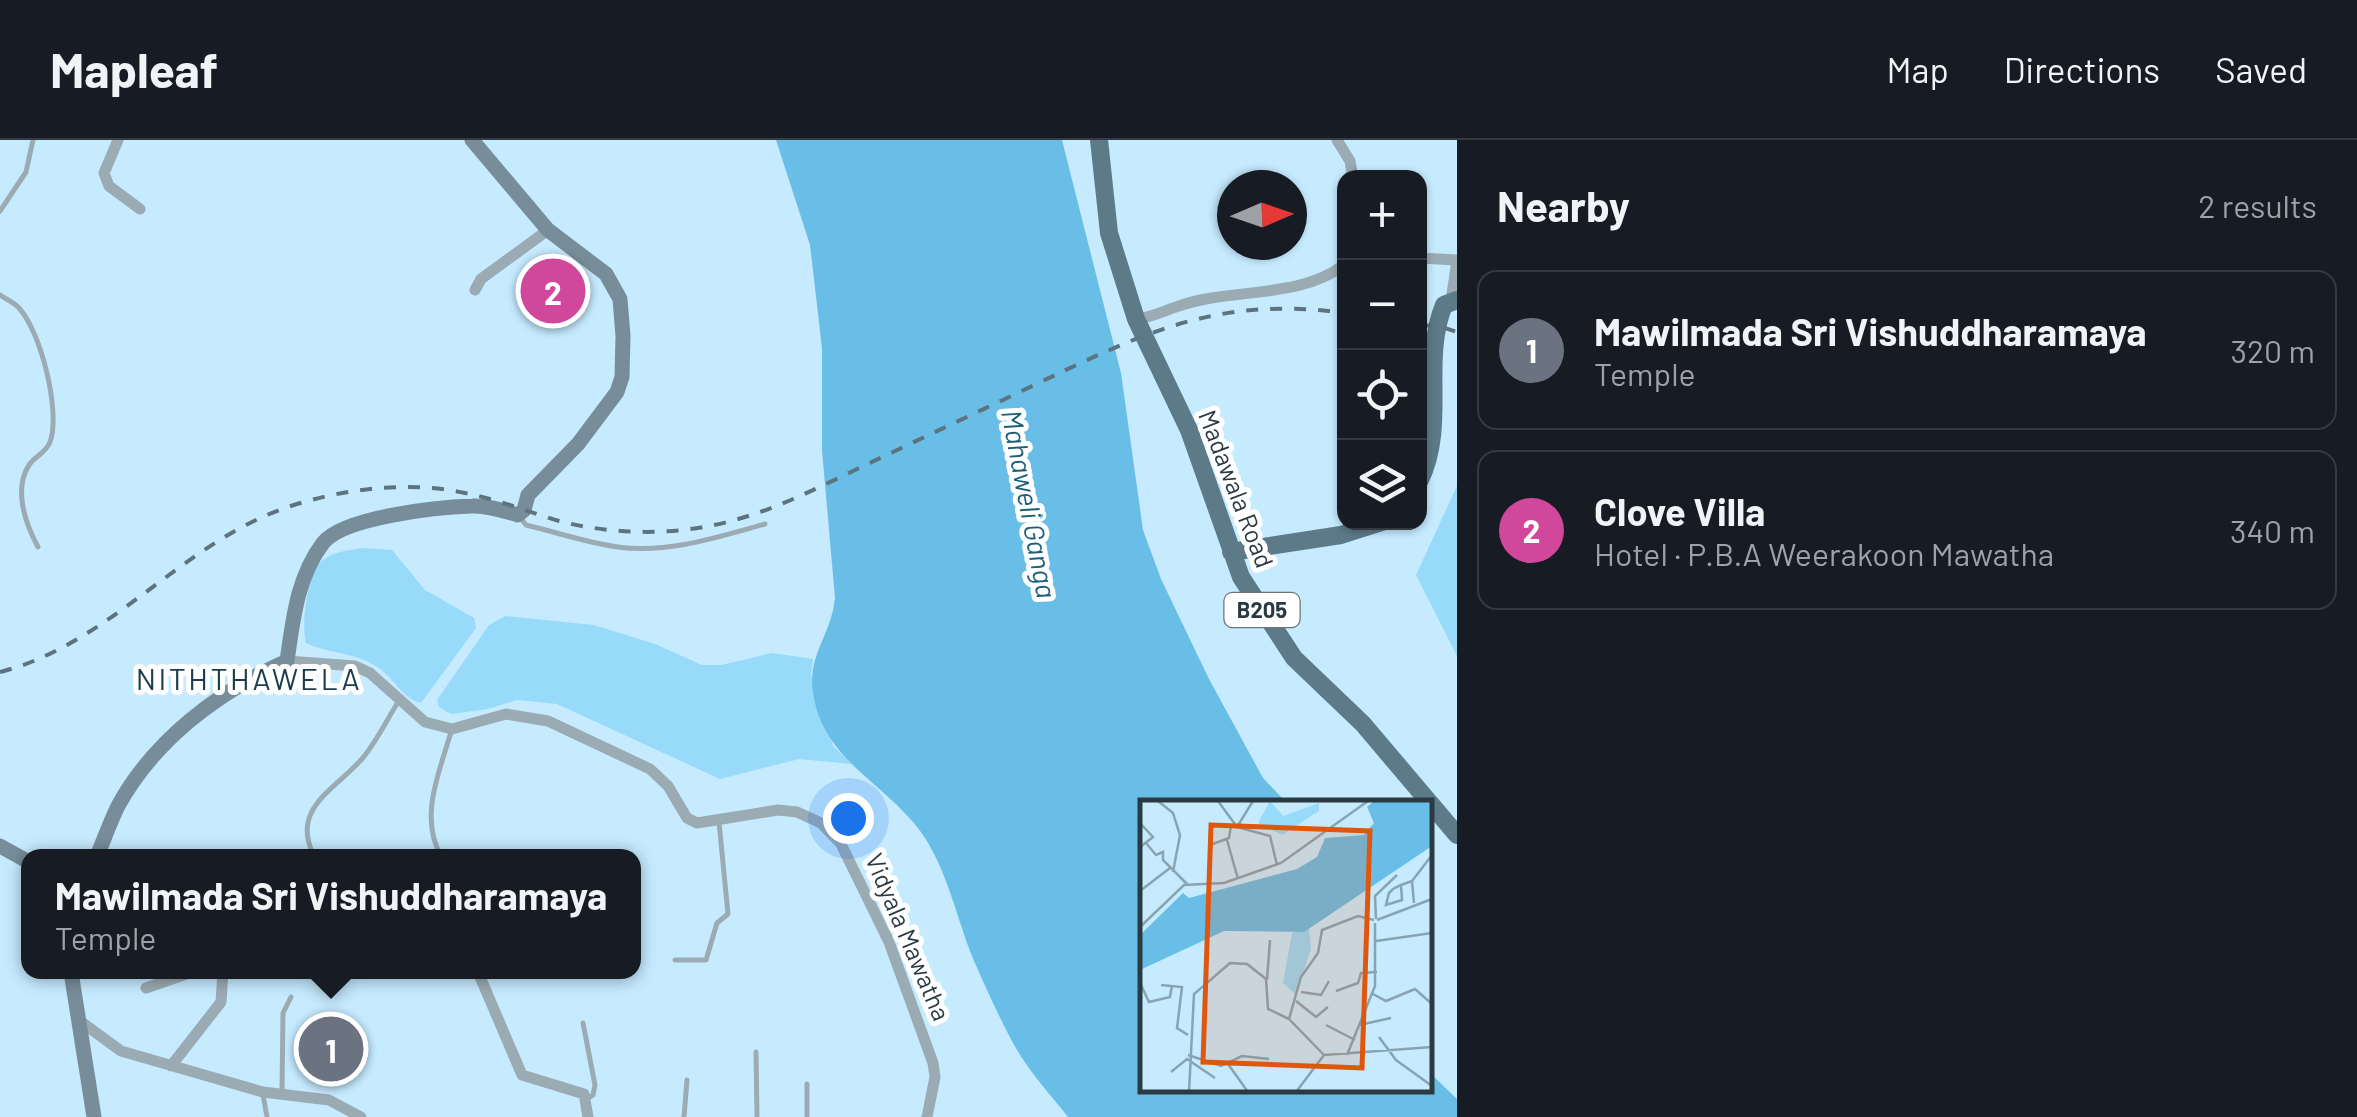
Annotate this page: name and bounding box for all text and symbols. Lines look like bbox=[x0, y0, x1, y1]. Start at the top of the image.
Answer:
text: Mapleaf bbox=[50, 40, 218, 98]
text: Map bbox=[1887, 48, 1949, 90]
text: Directions bbox=[2004, 48, 2160, 90]
text: Saved bbox=[2215, 48, 2307, 90]
north arrow bbox=[1217, 170, 1307, 260]
map controls bbox=[1337, 170, 1427, 530]
button: + bbox=[1337, 170, 1427, 260]
text: Nearby bbox=[1497, 180, 1630, 230]
text: 2 results bbox=[2198, 186, 2317, 224]
pin: 2 bbox=[520, 254, 586, 328]
button: − bbox=[1337, 260, 1427, 350]
text: Mawilmada Sri Vishuddharamaya bbox=[1594, 308, 2146, 354]
text: 1 bbox=[1526, 331, 1537, 369]
text: 320 m bbox=[2230, 331, 2315, 369]
button: locate bbox=[1337, 350, 1427, 440]
text: Temple bbox=[1594, 354, 1696, 392]
street label: Madawala Road bbox=[1193, 406, 1281, 572]
water label: Mahaweli Ganga bbox=[995, 407, 1065, 601]
button: layers bbox=[1337, 440, 1427, 530]
text: Clove Villa bbox=[1594, 488, 1765, 534]
text: 2 bbox=[1523, 511, 1540, 549]
text: 340 m bbox=[2230, 511, 2315, 549]
text: Hotel · P.B.A Weerakoon Mawatha bbox=[1594, 534, 2054, 572]
road number: B205 bbox=[1224, 593, 1300, 627]
district label: NITHTHAWELA bbox=[136, 660, 362, 696]
your location bbox=[823, 793, 874, 844]
inset map bbox=[1140, 800, 1432, 1092]
popup bbox=[21, 849, 641, 979]
street label: Vidyala Mawatha bbox=[860, 849, 958, 1025]
text: Mawilmada Sri Vishuddharamaya bbox=[55, 872, 607, 918]
text: Temple bbox=[55, 918, 156, 956]
pin: 1 bbox=[298, 1012, 364, 1086]

